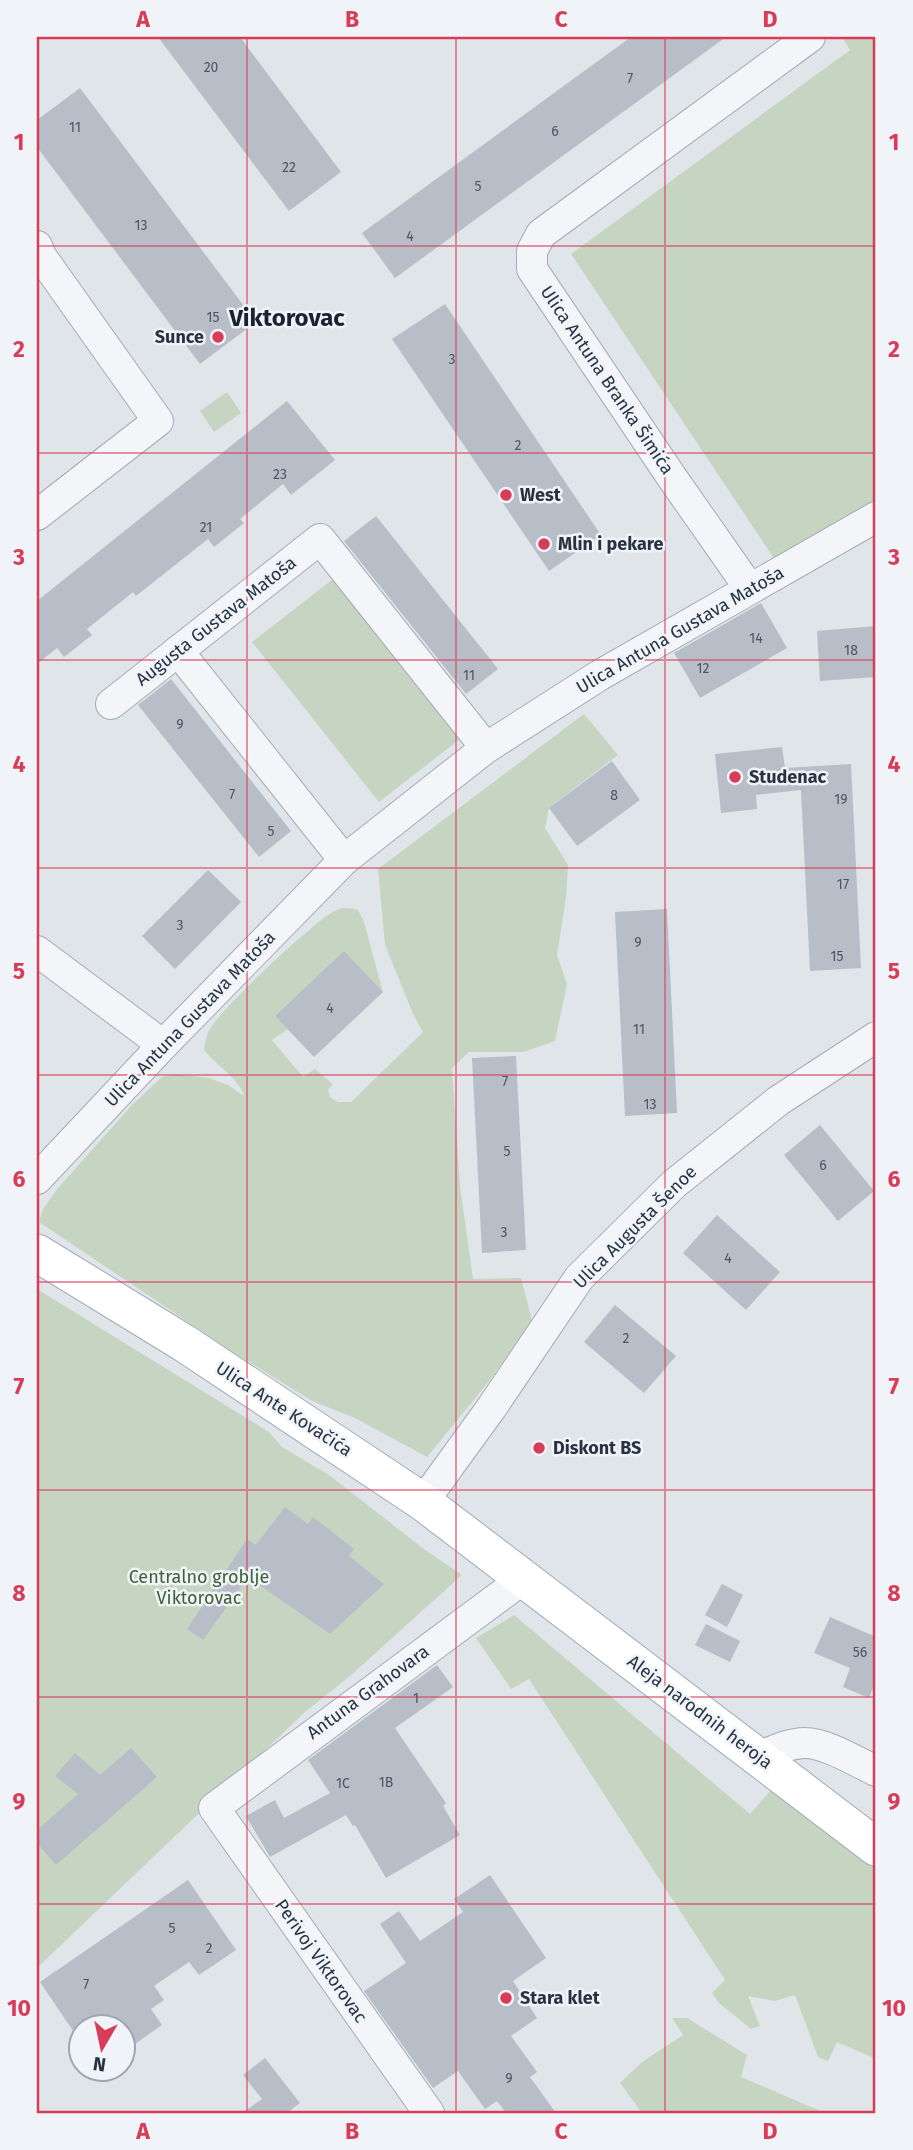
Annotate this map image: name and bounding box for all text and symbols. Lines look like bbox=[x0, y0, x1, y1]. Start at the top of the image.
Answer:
text: A bbox=[135, 5, 150, 33]
text: B bbox=[345, 5, 359, 33]
text: C bbox=[554, 5, 568, 33]
text: D bbox=[763, 5, 778, 33]
house number: 20 bbox=[204, 59, 219, 76]
house number: 7 bbox=[627, 70, 633, 87]
house number: 11 bbox=[69, 119, 81, 136]
house number: 6 bbox=[551, 123, 559, 140]
text: 1 bbox=[14, 128, 24, 156]
text: 1 bbox=[889, 128, 899, 156]
house number: 22 bbox=[282, 159, 296, 176]
house number: 5 bbox=[474, 178, 482, 195]
house number: 13 bbox=[134, 217, 148, 234]
house number: 4 bbox=[406, 228, 414, 245]
street label: Ulica Antuna Branka Šimića bbox=[536, 281, 678, 479]
district label: Viktorovac bbox=[228, 304, 345, 332]
house number: 15 bbox=[206, 309, 220, 326]
place label: Sunce bbox=[155, 326, 204, 348]
marker: Sunce bbox=[210, 329, 226, 345]
text: 2 bbox=[13, 335, 25, 363]
text: 2 bbox=[888, 335, 900, 363]
house number: 3 bbox=[449, 351, 456, 368]
house number: 2 bbox=[515, 437, 522, 454]
house number: 23 bbox=[273, 466, 287, 483]
place label: West bbox=[520, 484, 562, 506]
marker: West bbox=[498, 487, 514, 503]
house number: 21 bbox=[200, 519, 212, 536]
place label: Mlin i pekare bbox=[558, 533, 663, 555]
marker: Mlin i pekare bbox=[536, 536, 552, 552]
text: 3 bbox=[12, 543, 25, 571]
text: 3 bbox=[887, 543, 900, 571]
street label: Augusta Gustava Matoša bbox=[131, 552, 301, 690]
street label: Ulica Antuna Gustava Matoša bbox=[572, 561, 788, 699]
house number: 14 bbox=[749, 630, 763, 647]
house number: 18 bbox=[844, 642, 858, 659]
house number: 12 bbox=[697, 660, 710, 677]
house number: 11 bbox=[463, 667, 475, 684]
house number: 9 bbox=[176, 716, 184, 733]
text: 4 bbox=[13, 750, 26, 778]
text: 4 bbox=[888, 750, 901, 778]
place label: Studenac bbox=[749, 766, 827, 788]
marker: Studenac bbox=[727, 769, 743, 785]
house number: 7 bbox=[229, 786, 235, 803]
house number: 8 bbox=[610, 787, 618, 804]
house number: 19 bbox=[834, 791, 848, 808]
house number: 5 bbox=[267, 823, 275, 840]
house number: 17 bbox=[837, 876, 849, 893]
house number: 3 bbox=[177, 917, 184, 934]
street label: Ulica Antuna Gustava Matoša bbox=[100, 926, 280, 1112]
house number: 9 bbox=[634, 934, 642, 951]
house number: 15 bbox=[830, 948, 844, 965]
text: 5 bbox=[13, 957, 25, 985]
text: 5 bbox=[888, 957, 900, 985]
house number: 4 bbox=[326, 1000, 334, 1017]
house number: 11 bbox=[633, 1021, 645, 1038]
house number: 7 bbox=[502, 1073, 508, 1090]
house number: 13 bbox=[643, 1096, 657, 1113]
house number: 5 bbox=[503, 1143, 511, 1160]
house number: 6 bbox=[819, 1157, 827, 1174]
street label: Ulica Augusta Šenoe bbox=[569, 1161, 701, 1293]
text: 6 bbox=[13, 1165, 26, 1193]
text: 6 bbox=[888, 1165, 901, 1193]
house number: 3 bbox=[501, 1224, 508, 1241]
house number: 4 bbox=[724, 1250, 732, 1267]
house number: 2 bbox=[623, 1330, 630, 1347]
street label: Ulica Ante Kovačića bbox=[212, 1357, 356, 1461]
text: 7 bbox=[14, 1372, 25, 1400]
text: 7 bbox=[889, 1372, 900, 1400]
place label: Diskont BS bbox=[553, 1437, 641, 1459]
marker: Diskont BS bbox=[531, 1440, 547, 1456]
park label: Centralno groblje Viktorovac bbox=[129, 1566, 269, 1609]
text: 8 bbox=[12, 1579, 26, 1607]
text: 8 bbox=[887, 1579, 901, 1607]
street label: Antuna Grahovara bbox=[303, 1640, 433, 1744]
house number: 56 bbox=[853, 1644, 867, 1661]
street label: Aleja narodnih heroja bbox=[623, 1650, 777, 1774]
house number: 1 bbox=[413, 1690, 419, 1707]
house number: 1B bbox=[379, 1774, 393, 1791]
house number: 1C bbox=[336, 1775, 350, 1792]
text: 9 bbox=[13, 1787, 26, 1815]
text: 9 bbox=[888, 1787, 901, 1815]
street label: Perivoj Viktorovac bbox=[270, 1895, 372, 2027]
house number: 5 bbox=[168, 1920, 176, 1937]
house number: 2 bbox=[206, 1940, 213, 1957]
house number: 7 bbox=[83, 1976, 89, 1993]
place label: Stara klet bbox=[520, 1987, 601, 2009]
marker: Stara klet bbox=[498, 1990, 514, 2006]
text: 10 bbox=[7, 1994, 31, 2022]
text: 10 bbox=[882, 1994, 906, 2022]
north arrow bbox=[66, 2014, 136, 2084]
text: N bbox=[91, 2052, 107, 2077]
house number: 9 bbox=[505, 2070, 513, 2087]
text: A bbox=[135, 2117, 150, 2145]
text: B bbox=[345, 2117, 359, 2145]
text: C bbox=[554, 2117, 568, 2145]
text: D bbox=[763, 2117, 778, 2145]

